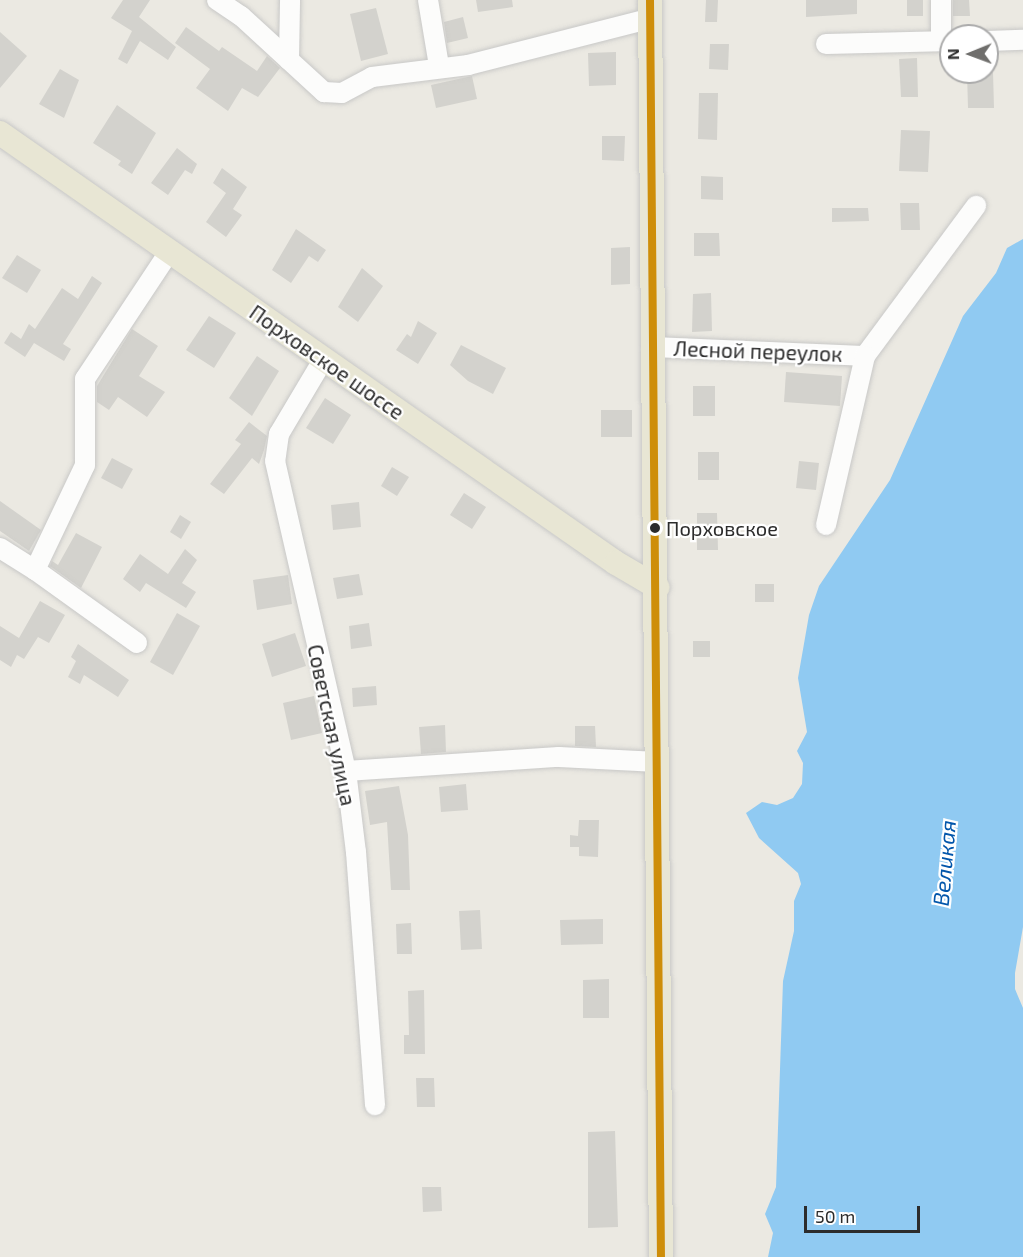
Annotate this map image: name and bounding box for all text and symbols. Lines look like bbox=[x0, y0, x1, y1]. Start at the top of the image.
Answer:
north arrow bbox=[939, 24, 999, 84]
text: N bbox=[943, 48, 962, 60]
street label: Порховское шоссе bbox=[245, 299, 409, 425]
street label: Лесной переулок bbox=[673, 335, 843, 367]
place label: Порховское bbox=[666, 516, 778, 540]
marker: Порховское bbox=[649, 522, 661, 534]
street label: Советская улица bbox=[303, 642, 361, 808]
water label: Великая bbox=[927, 819, 961, 907]
scale bar bbox=[807, 1194, 922, 1232]
text: 50 m bbox=[815, 1205, 855, 1227]

